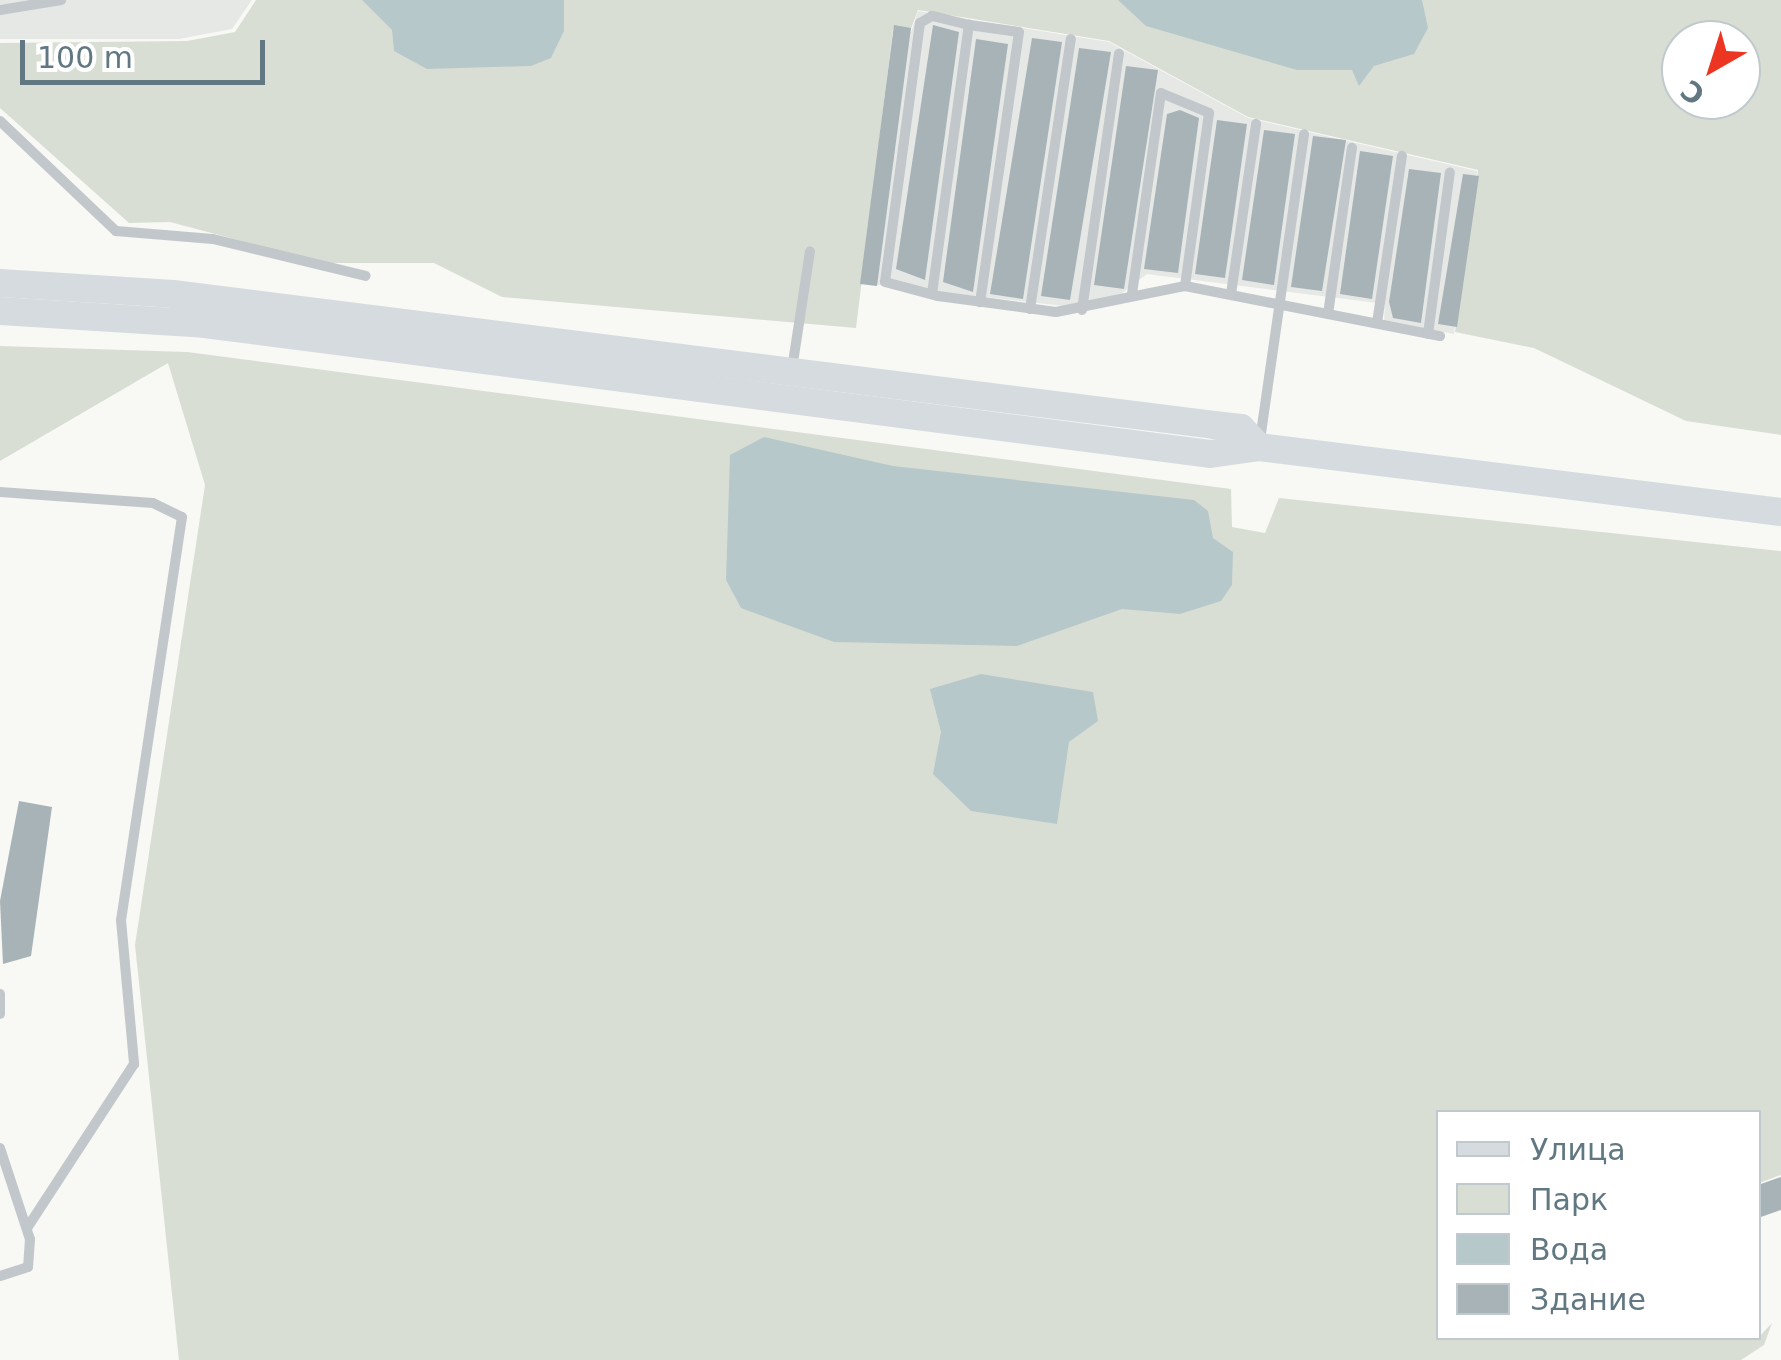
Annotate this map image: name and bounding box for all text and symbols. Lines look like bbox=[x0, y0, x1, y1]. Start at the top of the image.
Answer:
scale bar bbox=[25, 20, 270, 82]
north arrow bbox=[1661, 20, 1761, 120]
text: 100 m bbox=[37, 40, 133, 75]
text: С bbox=[1675, 73, 1711, 111]
legend bbox=[1436, 1110, 1761, 1340]
text: Улица bbox=[1530, 1132, 1626, 1167]
text: Парк bbox=[1530, 1182, 1608, 1217]
text: Вода bbox=[1530, 1232, 1608, 1267]
text: Здание bbox=[1530, 1282, 1646, 1317]

